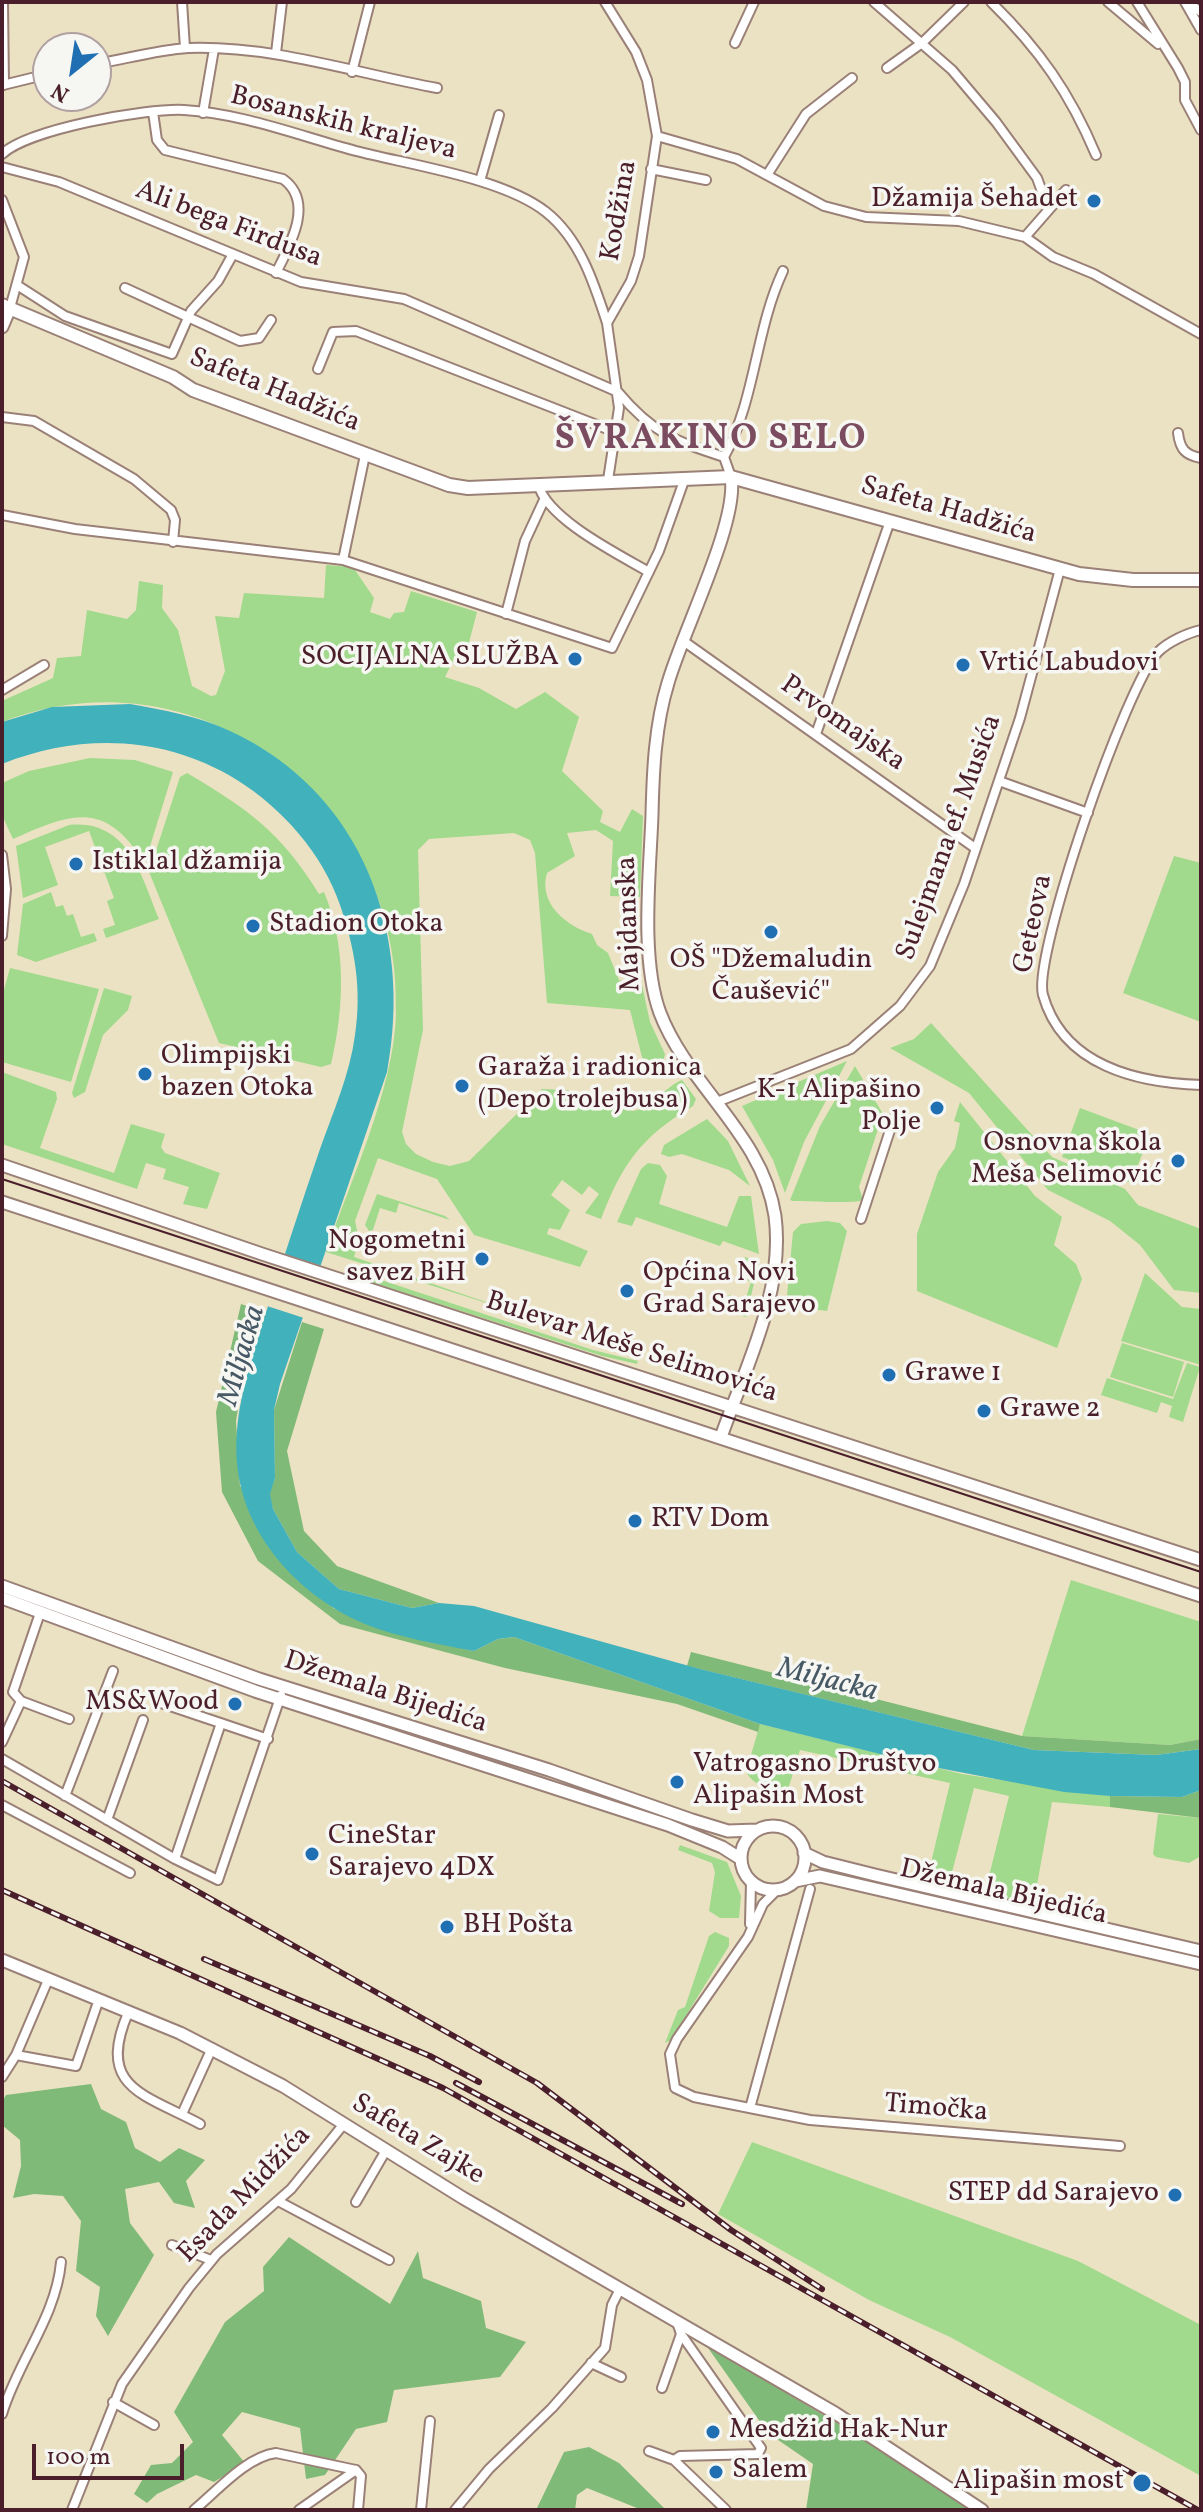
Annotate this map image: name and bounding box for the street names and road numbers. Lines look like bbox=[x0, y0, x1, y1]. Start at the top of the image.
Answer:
street label: Bosanskih kraljeva bbox=[226, 81, 460, 169]
street label: Kodžina bbox=[596, 158, 646, 264]
street label: Ali bega Firdusa bbox=[130, 175, 326, 277]
street label: Safeta Hadžića bbox=[184, 342, 364, 442]
street label: Safeta Hadžića bbox=[856, 471, 1040, 553]
street label: Prvomajska bbox=[773, 670, 911, 780]
street label: Sulejmana ef. Musića bbox=[891, 711, 1011, 965]
street label: Majdanska bbox=[612, 856, 650, 992]
street label: Geteova bbox=[1008, 872, 1062, 976]
street label: Bulevar Meše Selimovića bbox=[481, 1286, 781, 1412]
street label: Džemala Bijedića bbox=[279, 1645, 491, 1743]
street label: Džemala Bijedića bbox=[896, 1854, 1110, 1934]
street label: Safeta Zajke bbox=[344, 2088, 490, 2194]
street label: Timočka bbox=[883, 2089, 989, 2131]
street label: Esada Midžića bbox=[172, 2121, 320, 2271]

